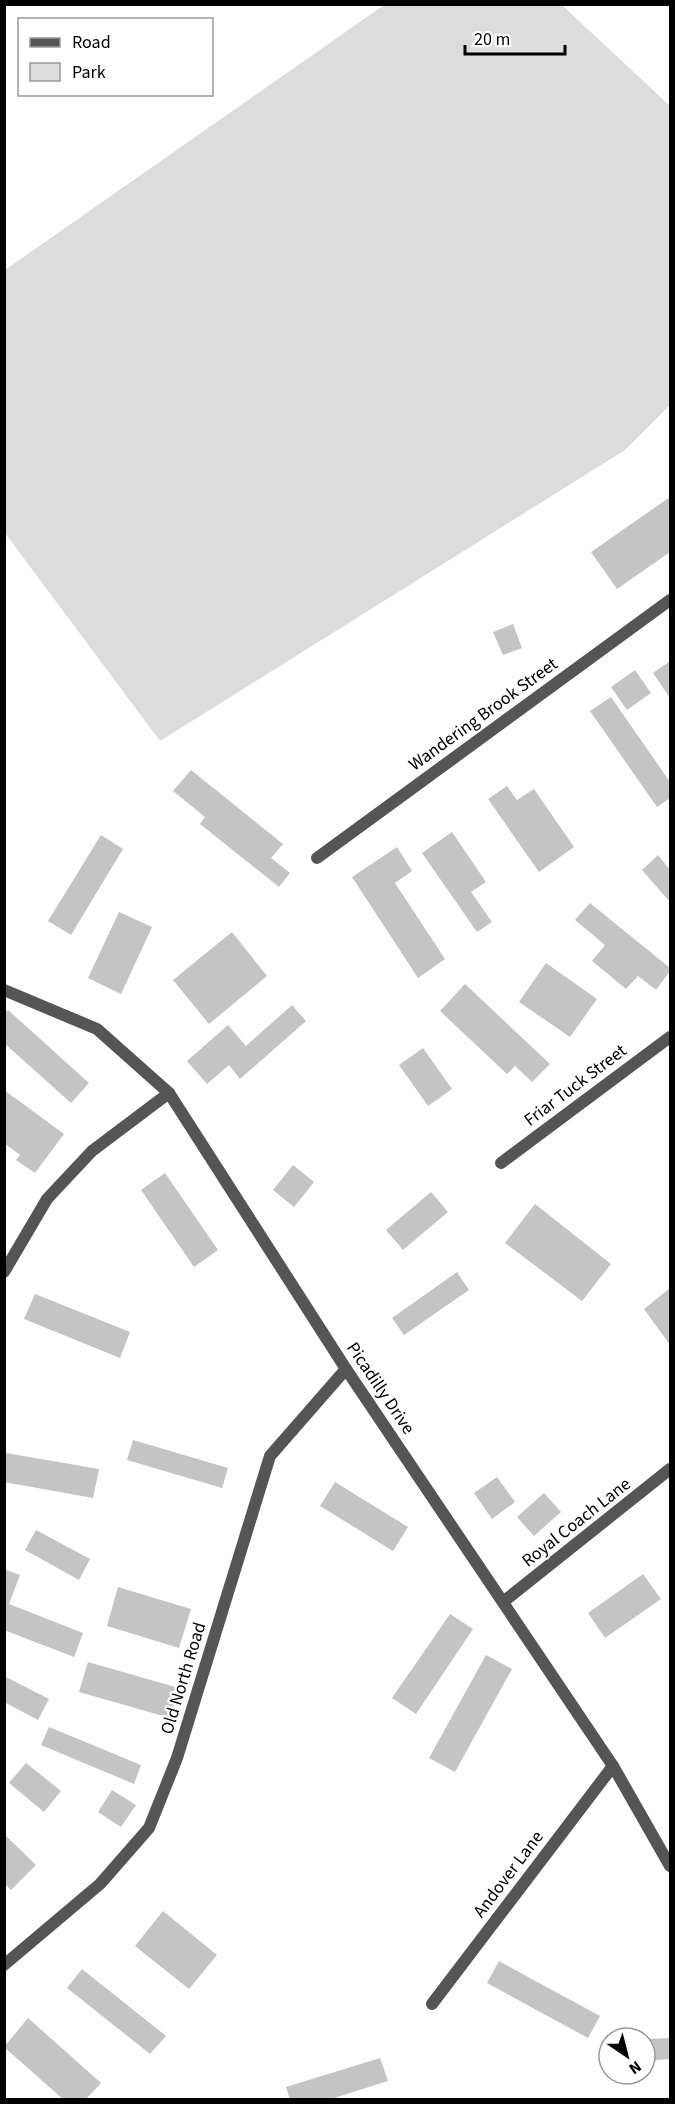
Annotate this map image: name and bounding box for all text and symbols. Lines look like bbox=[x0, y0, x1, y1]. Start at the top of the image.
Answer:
legend bbox=[18, 18, 213, 96]
scale bar bbox=[465, 18, 566, 56]
text: 20 m bbox=[474, 27, 510, 52]
text: Road bbox=[72, 30, 111, 55]
text: Park bbox=[72, 60, 106, 85]
street label: Wandering Brook Street bbox=[404, 652, 563, 777]
street label: Friar Tuck Street bbox=[519, 1039, 632, 1132]
street label: Picadilly Drive bbox=[340, 1337, 421, 1439]
street label: Royal Coach Lane bbox=[517, 1472, 636, 1573]
street label: Old North Road bbox=[155, 1619, 212, 1737]
street label: Andover Lane bbox=[467, 1826, 549, 1923]
north arrow bbox=[597, 2026, 657, 2086]
text: N bbox=[624, 2055, 646, 2080]

